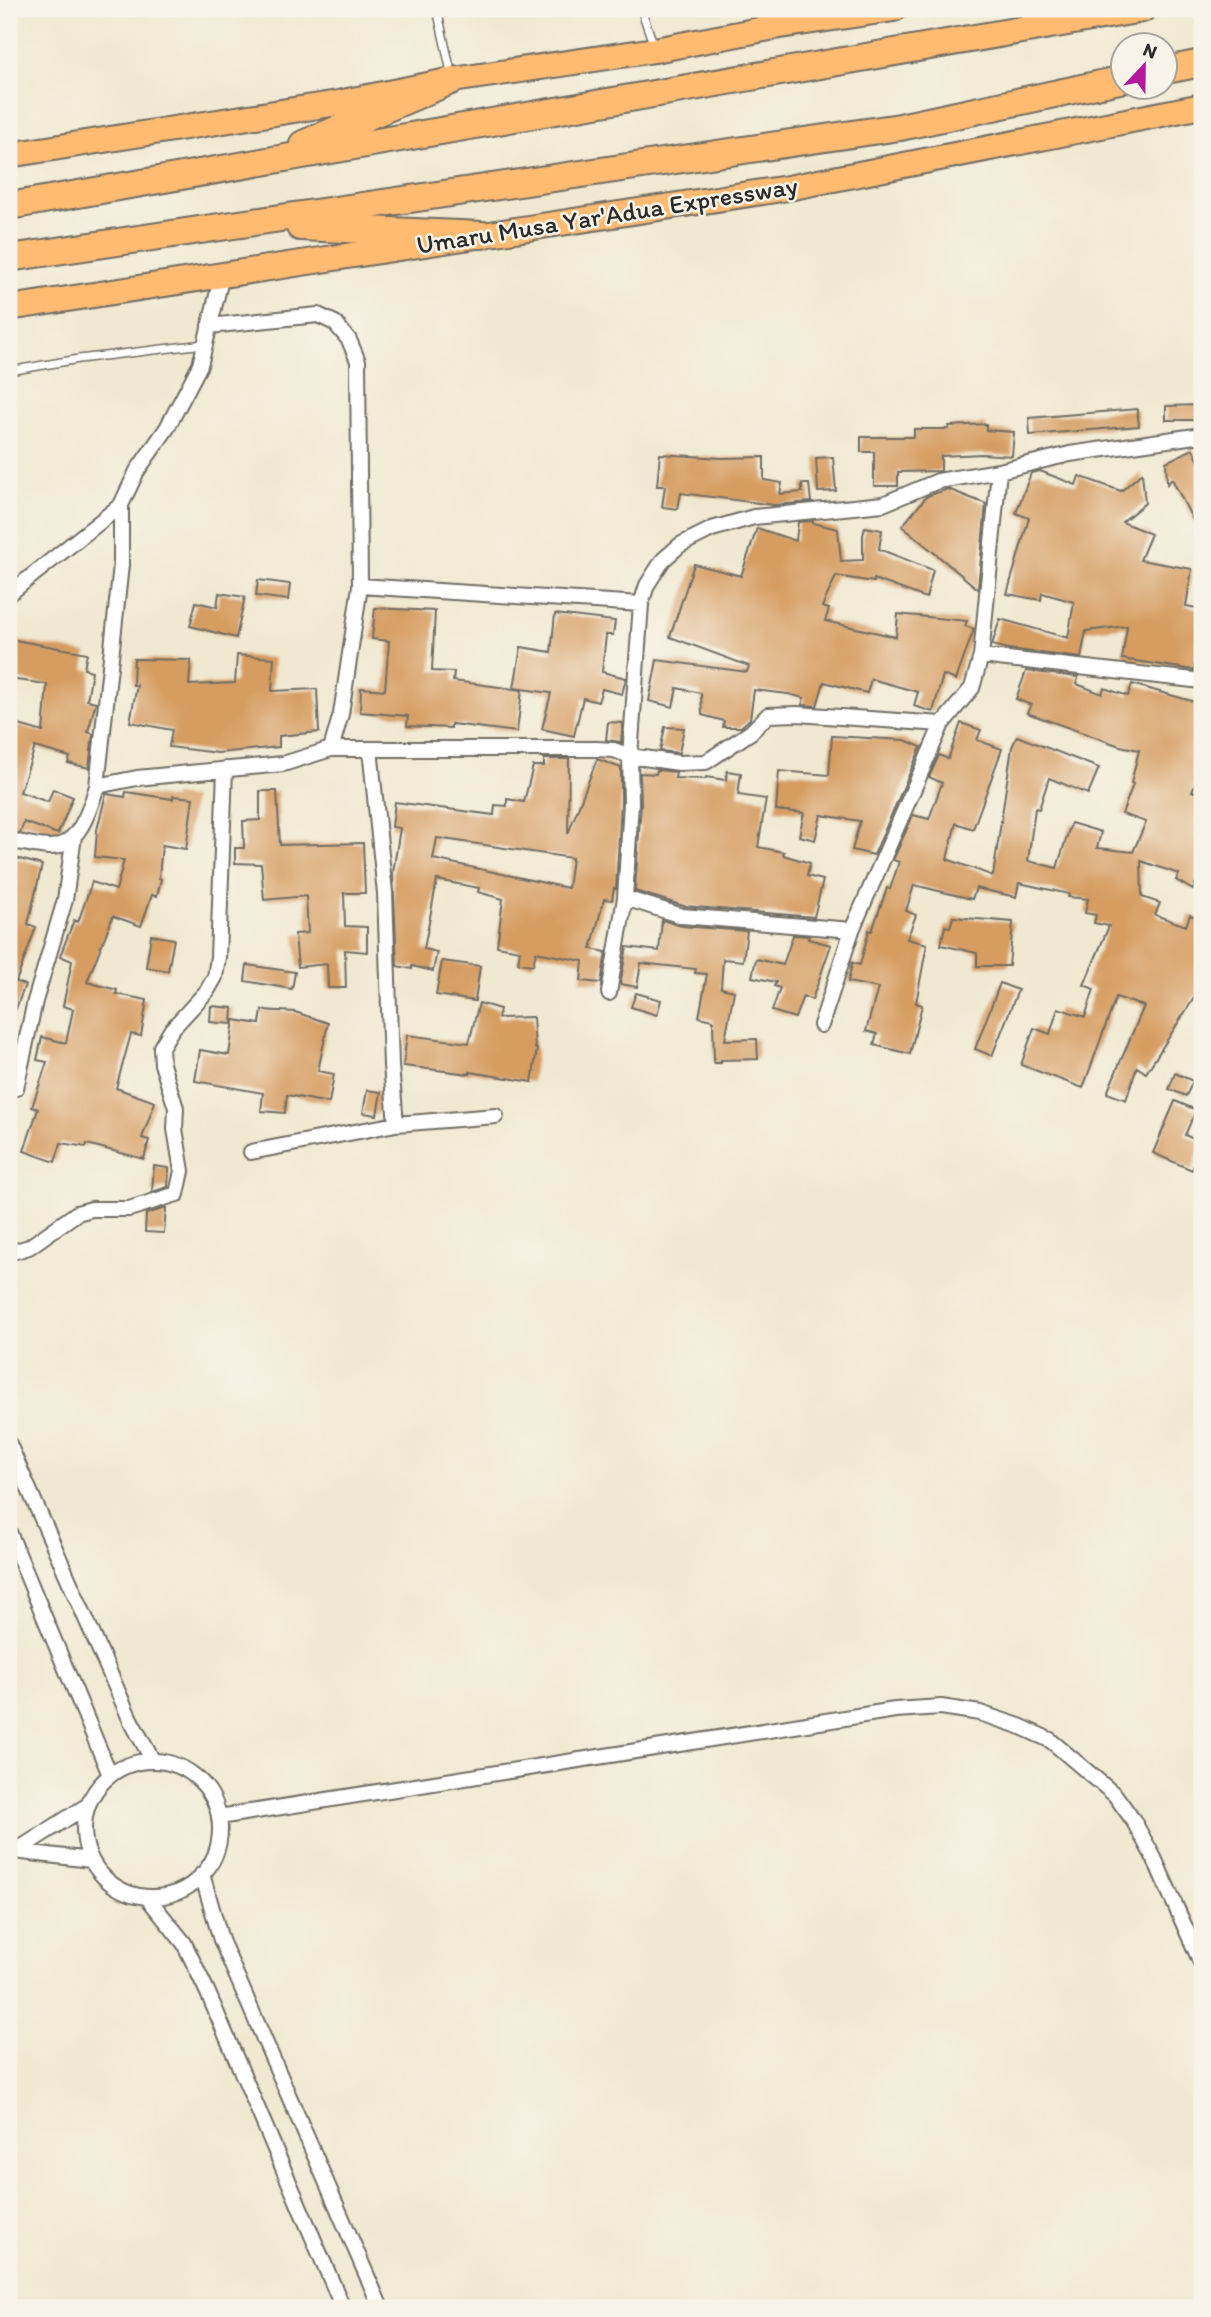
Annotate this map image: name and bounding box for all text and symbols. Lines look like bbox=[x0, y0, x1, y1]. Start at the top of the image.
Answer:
north arrow bbox=[1110, 32, 1180, 102]
text: N bbox=[1140, 38, 1160, 64]
street label: Umaru Musa Yar'Adua Expressway bbox=[414, 169, 800, 261]

